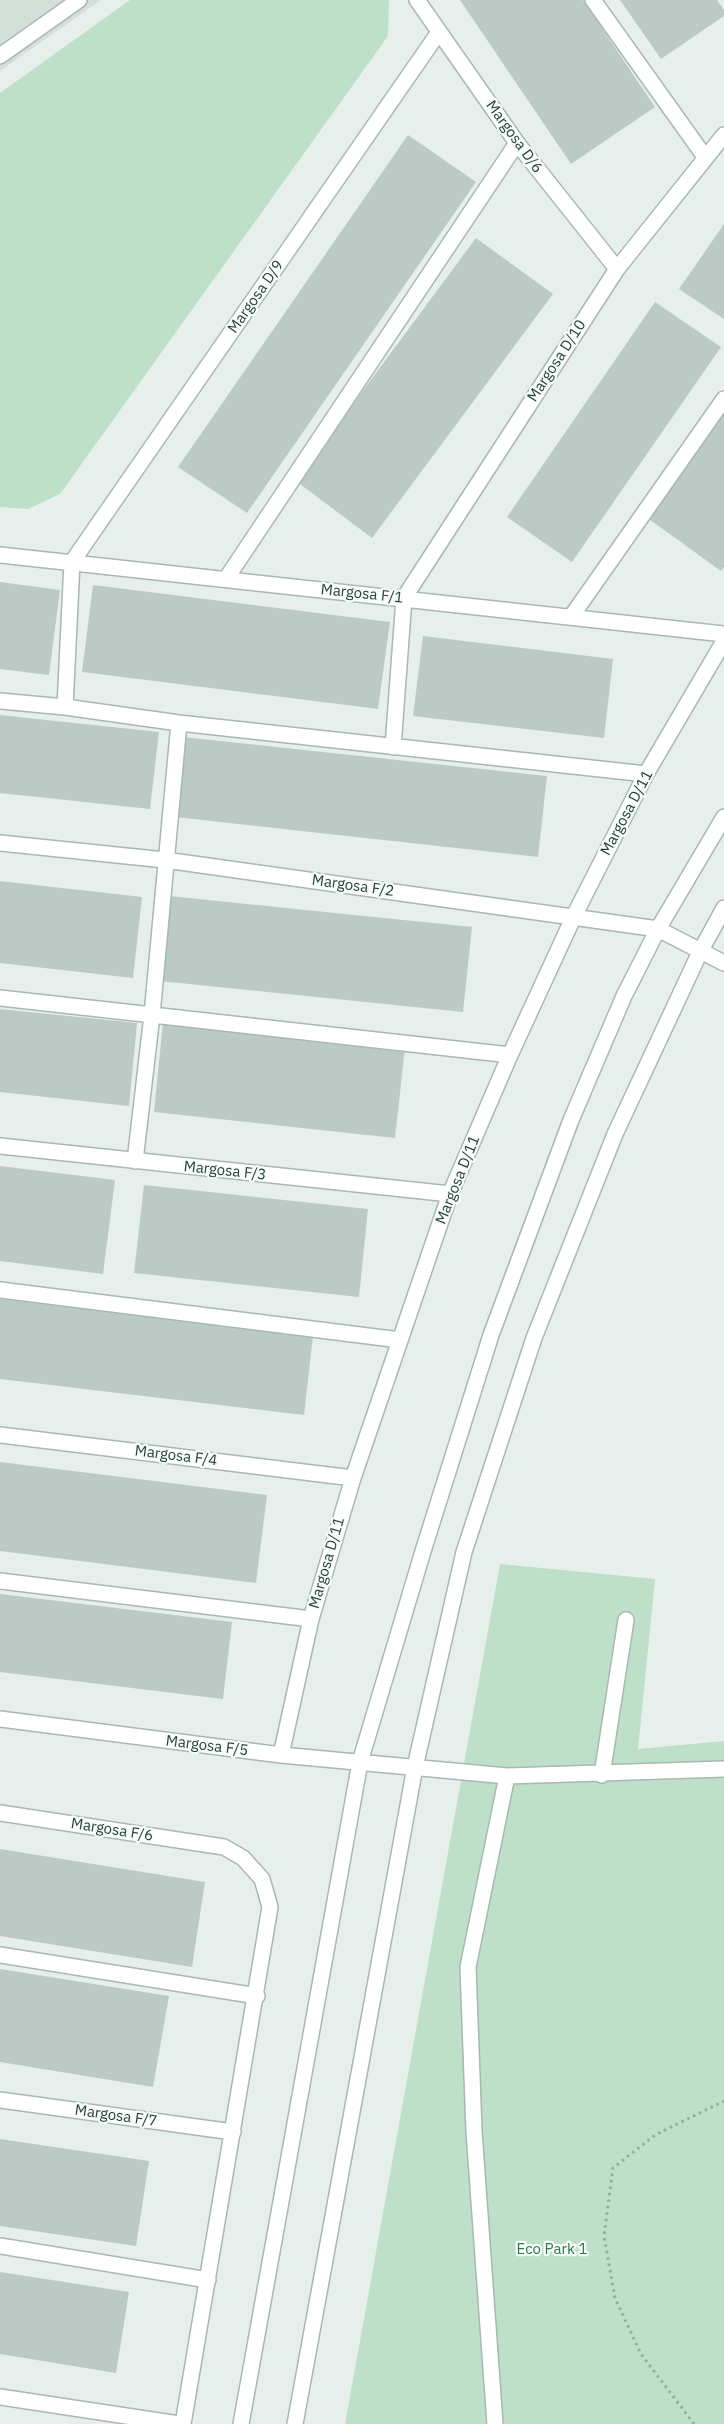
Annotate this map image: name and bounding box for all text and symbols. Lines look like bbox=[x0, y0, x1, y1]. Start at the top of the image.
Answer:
street label: Margosa D/6 bbox=[482, 97, 546, 177]
street label: Margosa D/9 bbox=[224, 257, 288, 337]
street label: Margosa D/10 bbox=[524, 317, 590, 405]
street label: Margosa F/1 bbox=[320, 581, 404, 607]
street label: Margosa D/11 bbox=[597, 767, 657, 859]
street label: Margosa F/2 bbox=[311, 871, 395, 901]
street label: Margosa D/11 bbox=[432, 1133, 484, 1227]
street label: Margosa F/3 bbox=[183, 1158, 267, 1184]
street label: Margosa F/4 bbox=[134, 1442, 218, 1470]
street label: Margosa D/11 bbox=[305, 1515, 349, 1611]
street label: Margosa F/5 bbox=[165, 1732, 249, 1760]
street label: Margosa F/6 bbox=[70, 1815, 154, 1845]
street label: Margosa F/7 bbox=[74, 2101, 158, 2131]
park label: Eco Park 1 bbox=[517, 2241, 587, 2259]

